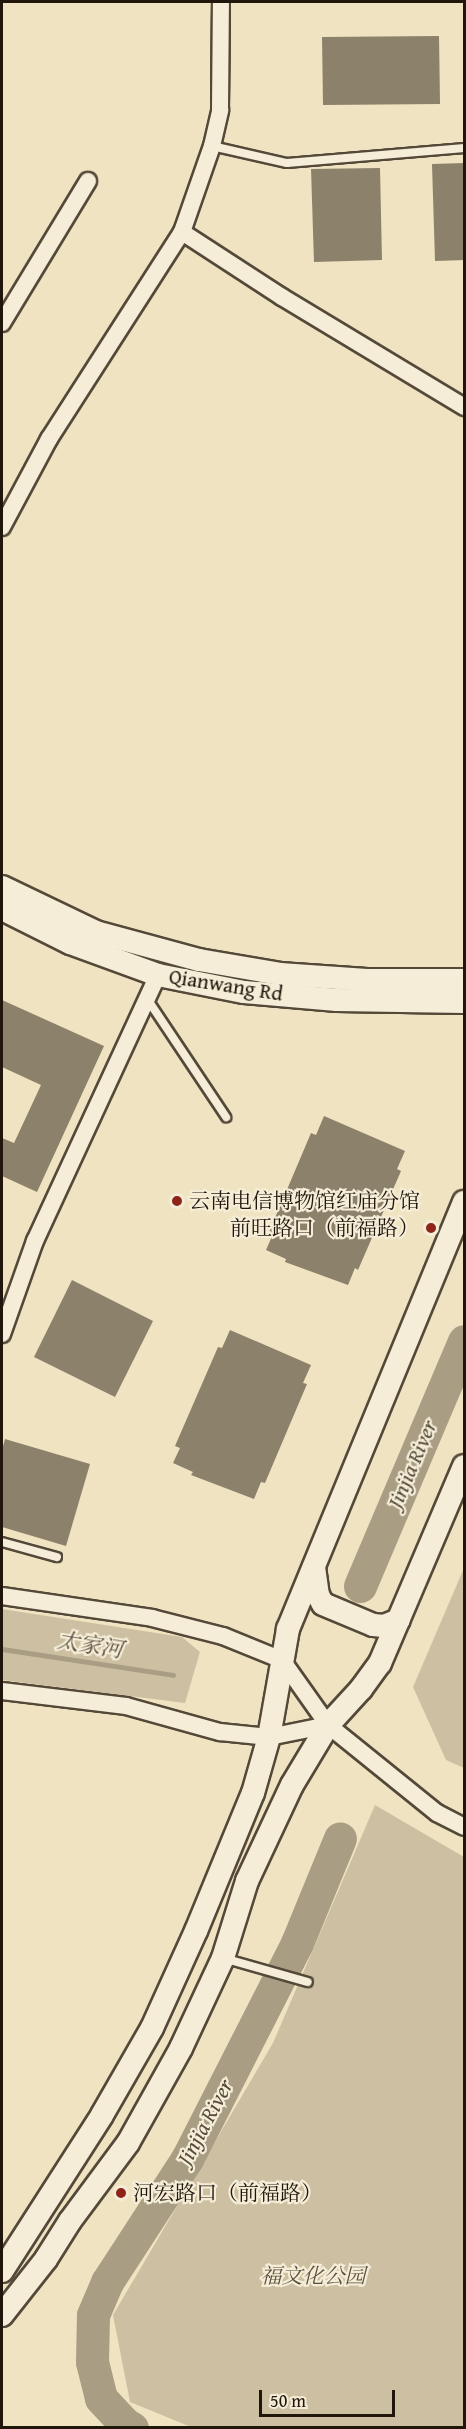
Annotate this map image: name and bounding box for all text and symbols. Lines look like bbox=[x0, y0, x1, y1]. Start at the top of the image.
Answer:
street label: Qianwang Rd bbox=[167, 964, 285, 1006]
place label: 云南电信博物馆红庙分馆 bbox=[189, 1188, 420, 1214]
marker: 云南电信博物馆红庙分馆 bbox=[170, 1194, 184, 1208]
place label: 前旺路口（前福路） bbox=[230, 1215, 419, 1241]
marker: 前旺路口（前福路） bbox=[424, 1221, 438, 1235]
water label: Jinjia River bbox=[382, 1416, 442, 1512]
water label: 太家河 bbox=[55, 1627, 125, 1663]
water label: Jinjia River bbox=[171, 2075, 239, 2169]
place label: 河宏路口（前福路） bbox=[133, 2180, 322, 2206]
marker: 河宏路口（前福路） bbox=[114, 2186, 128, 2200]
park label: 福文化公园 bbox=[261, 2263, 365, 2289]
scale bar bbox=[262, 2378, 398, 2416]
text: 50 m bbox=[270, 2387, 306, 2414]

